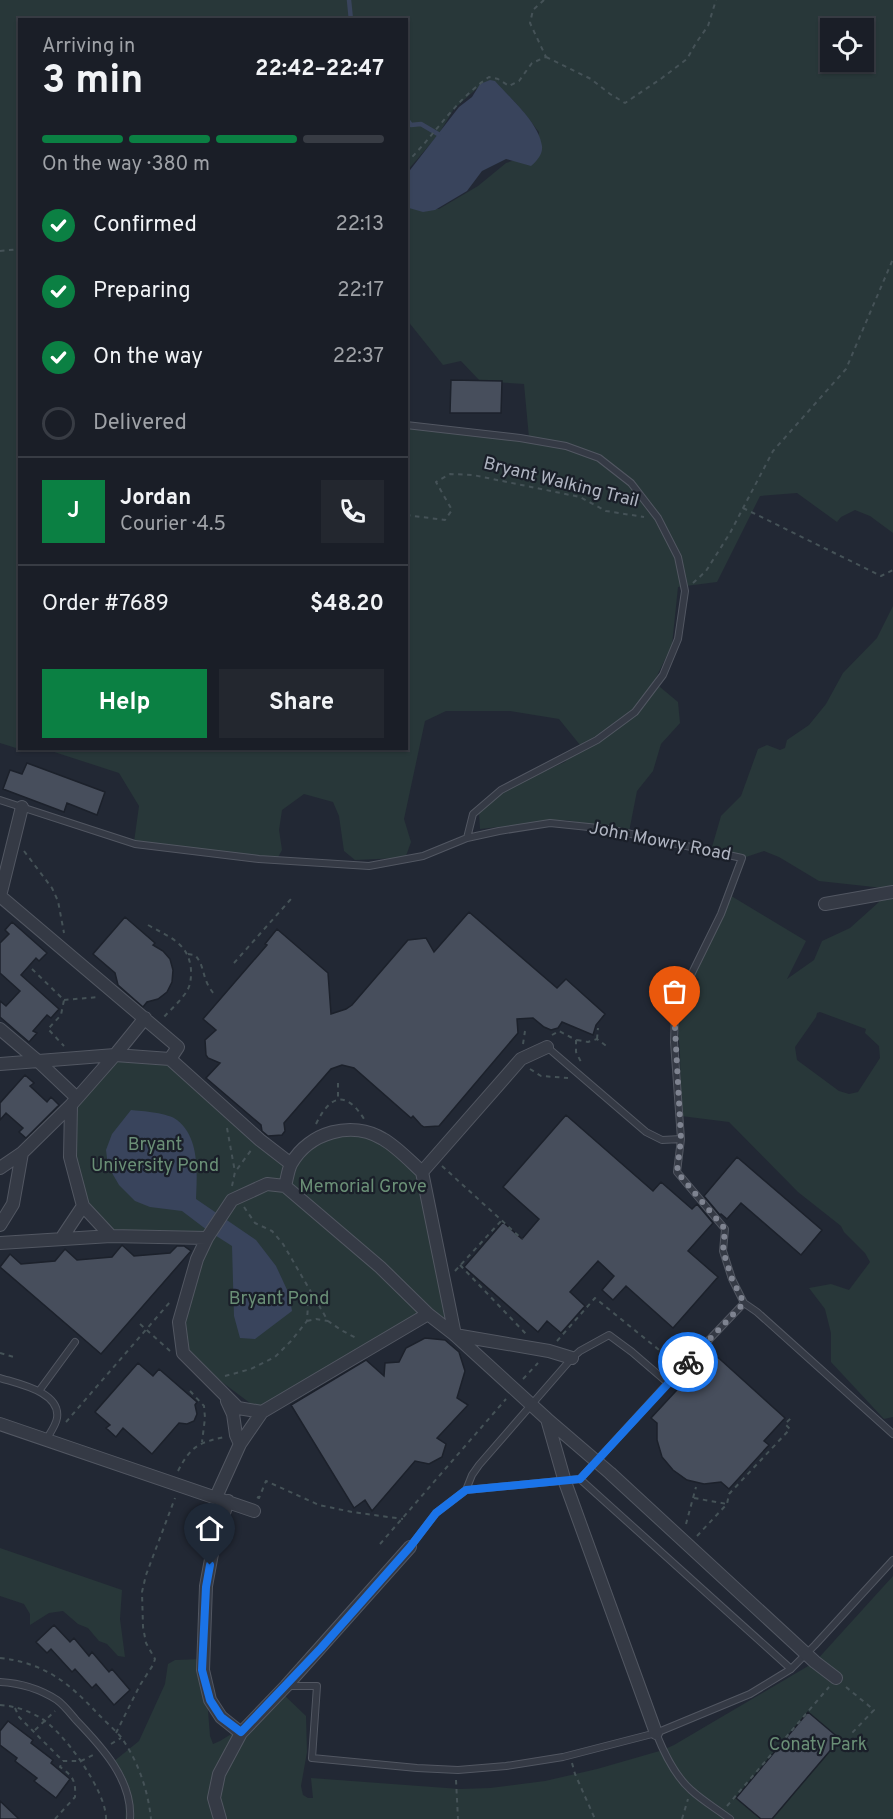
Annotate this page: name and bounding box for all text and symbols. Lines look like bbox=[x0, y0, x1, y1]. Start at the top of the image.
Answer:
map controls bbox=[820, 18, 874, 72]
button: locate bbox=[820, 18, 874, 72]
text: Arriving in bbox=[42, 34, 135, 60]
text: 22:42–22:47 bbox=[255, 56, 384, 83]
text: 3 min bbox=[42, 58, 143, 107]
text: On the way · 380 m bbox=[42, 152, 210, 178]
icon: check bbox=[42, 209, 75, 242]
text: Confirmed bbox=[93, 212, 197, 239]
text: 22:13 bbox=[336, 212, 384, 238]
icon: check bbox=[42, 275, 75, 308]
text: Preparing bbox=[93, 278, 191, 305]
text: 22:17 bbox=[337, 278, 384, 304]
icon: check bbox=[42, 341, 75, 374]
text: On the way bbox=[93, 344, 203, 371]
text: 22:37 bbox=[333, 344, 384, 370]
text: Delivered bbox=[93, 410, 187, 437]
street label: Bryant Walking Trail bbox=[481, 453, 641, 513]
button: phone bbox=[321, 480, 384, 543]
text: Jordan bbox=[120, 485, 191, 512]
text: J bbox=[67, 498, 80, 525]
text: Courier · 4.5 bbox=[120, 512, 226, 538]
text: Order #7689 bbox=[42, 591, 169, 618]
text: $48.20 bbox=[310, 591, 384, 618]
button: Help bbox=[42, 669, 207, 738]
button: Share bbox=[219, 669, 384, 738]
street label: John Mowry Road bbox=[587, 817, 733, 867]
pin bbox=[649, 966, 700, 1028]
icon: bag bbox=[658, 975, 691, 1008]
park label: Bryant University Pond bbox=[91, 1134, 219, 1178]
park label: Memorial Grove bbox=[299, 1176, 427, 1199]
park label: Bryant Pond bbox=[229, 1288, 329, 1311]
courier bbox=[658, 1332, 718, 1392]
icon: bike bbox=[672, 1346, 705, 1379]
pin bbox=[184, 1503, 235, 1565]
icon: home bbox=[193, 1512, 226, 1545]
park label: Conaty Park bbox=[769, 1734, 867, 1757]

